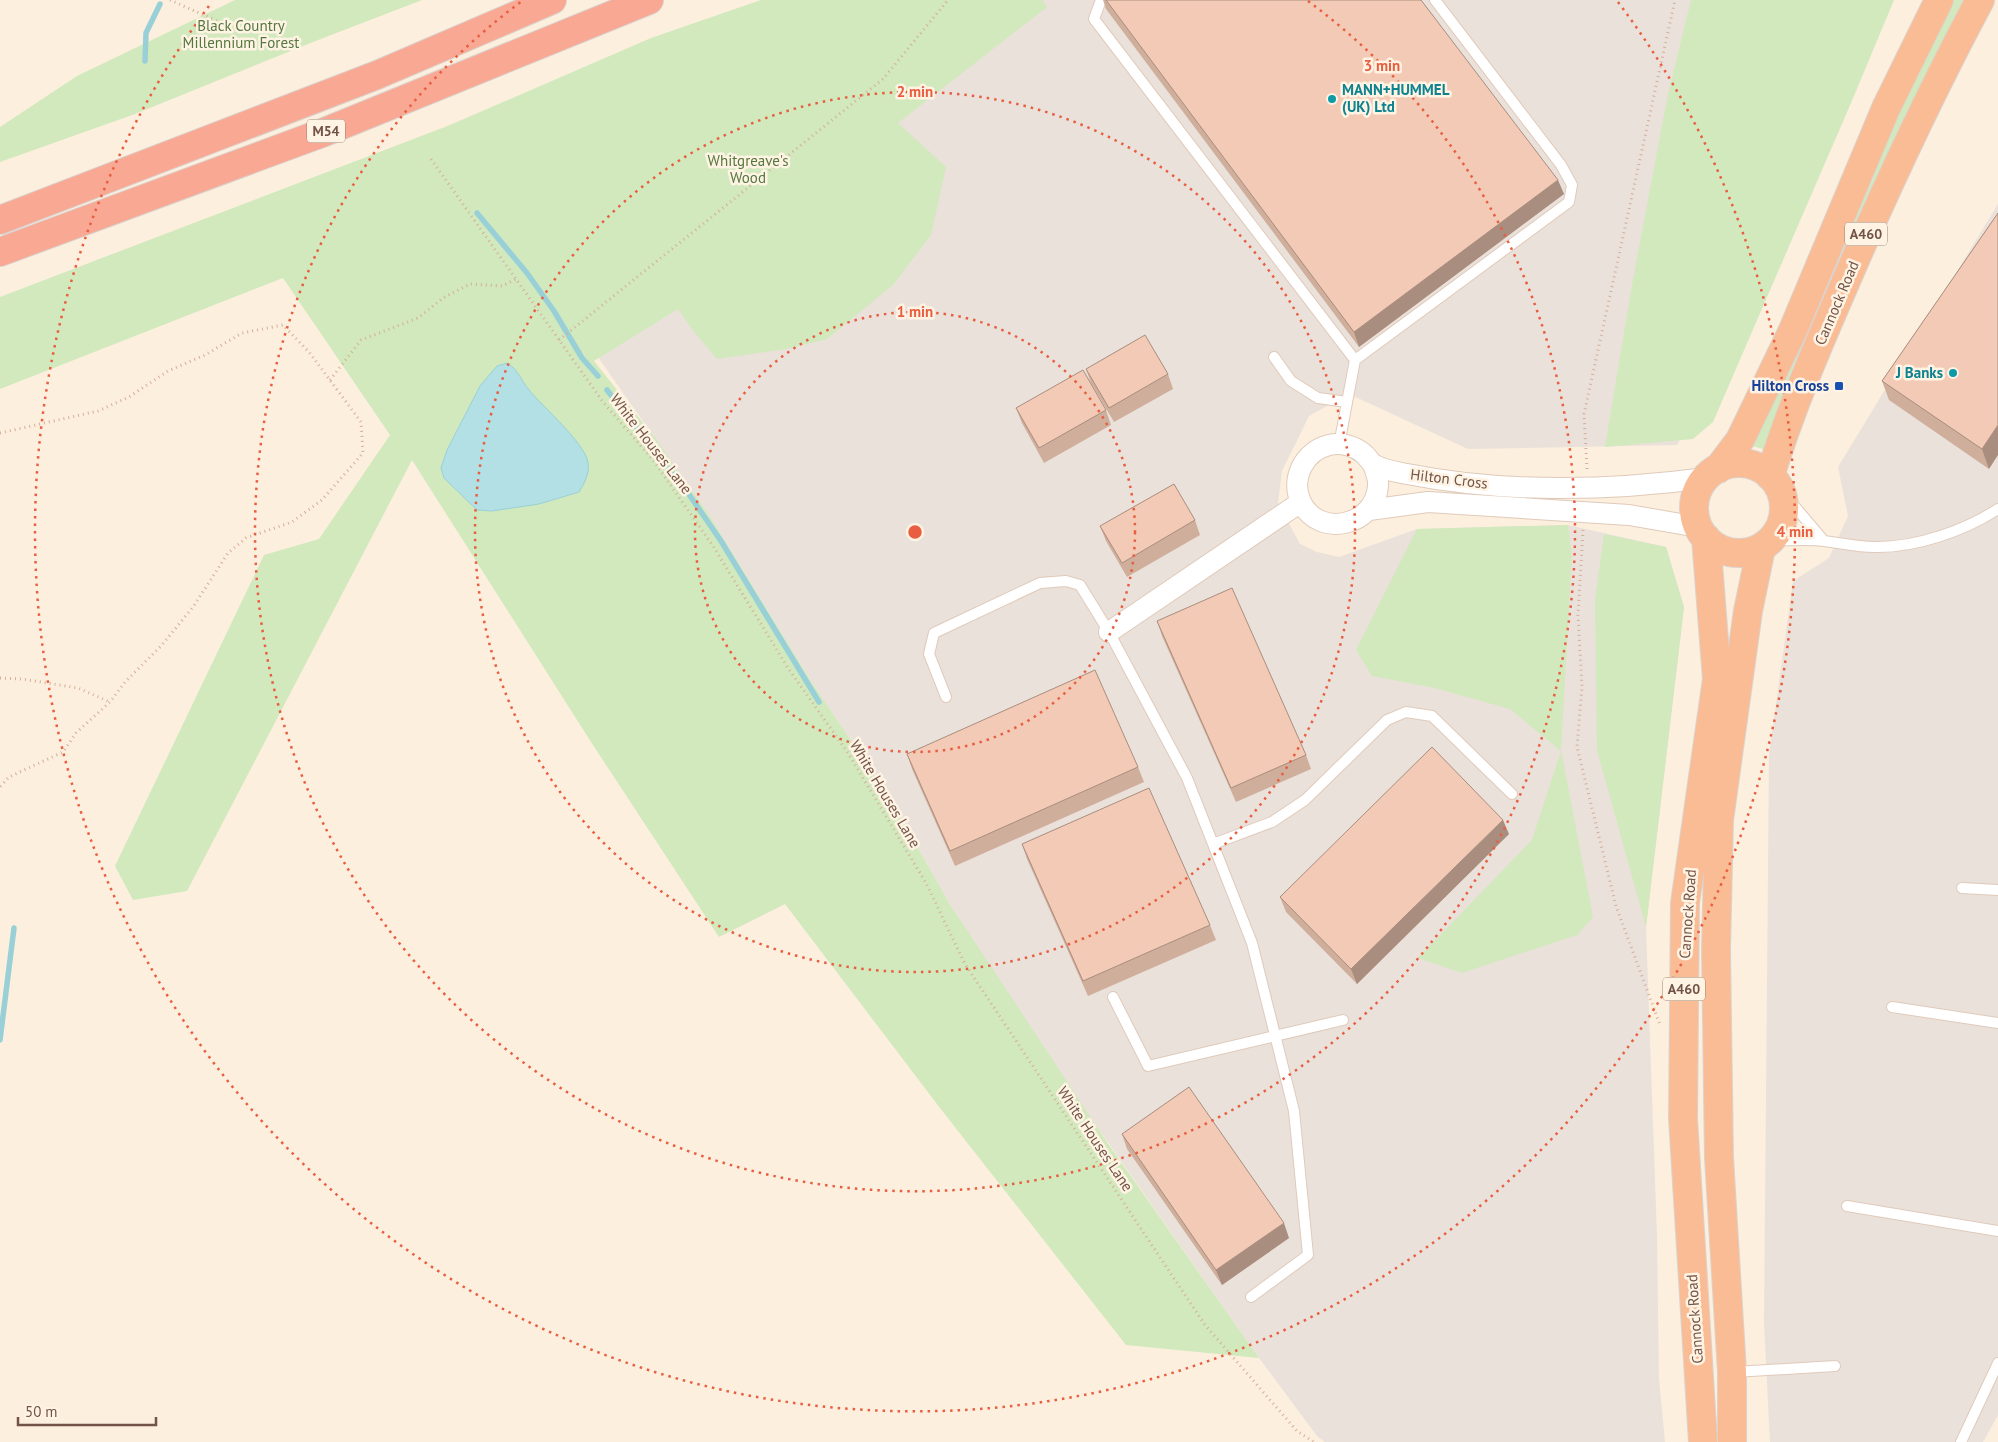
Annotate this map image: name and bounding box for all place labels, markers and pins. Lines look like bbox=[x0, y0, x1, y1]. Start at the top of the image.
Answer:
place label: MANN+HUMMEL (UK) Ltd bbox=[1342, 80, 1450, 116]
marker: MANN+HUMMEL (UK) Ltd bbox=[1326, 93, 1338, 105]
place label: J Banks bbox=[1895, 363, 1943, 382]
marker: J Banks bbox=[1947, 367, 1959, 379]
place label: Hilton Cross bbox=[1752, 376, 1829, 395]
marker: Hilton Cross bbox=[1833, 380, 1845, 392]
centre of rings bbox=[906, 523, 924, 541]

